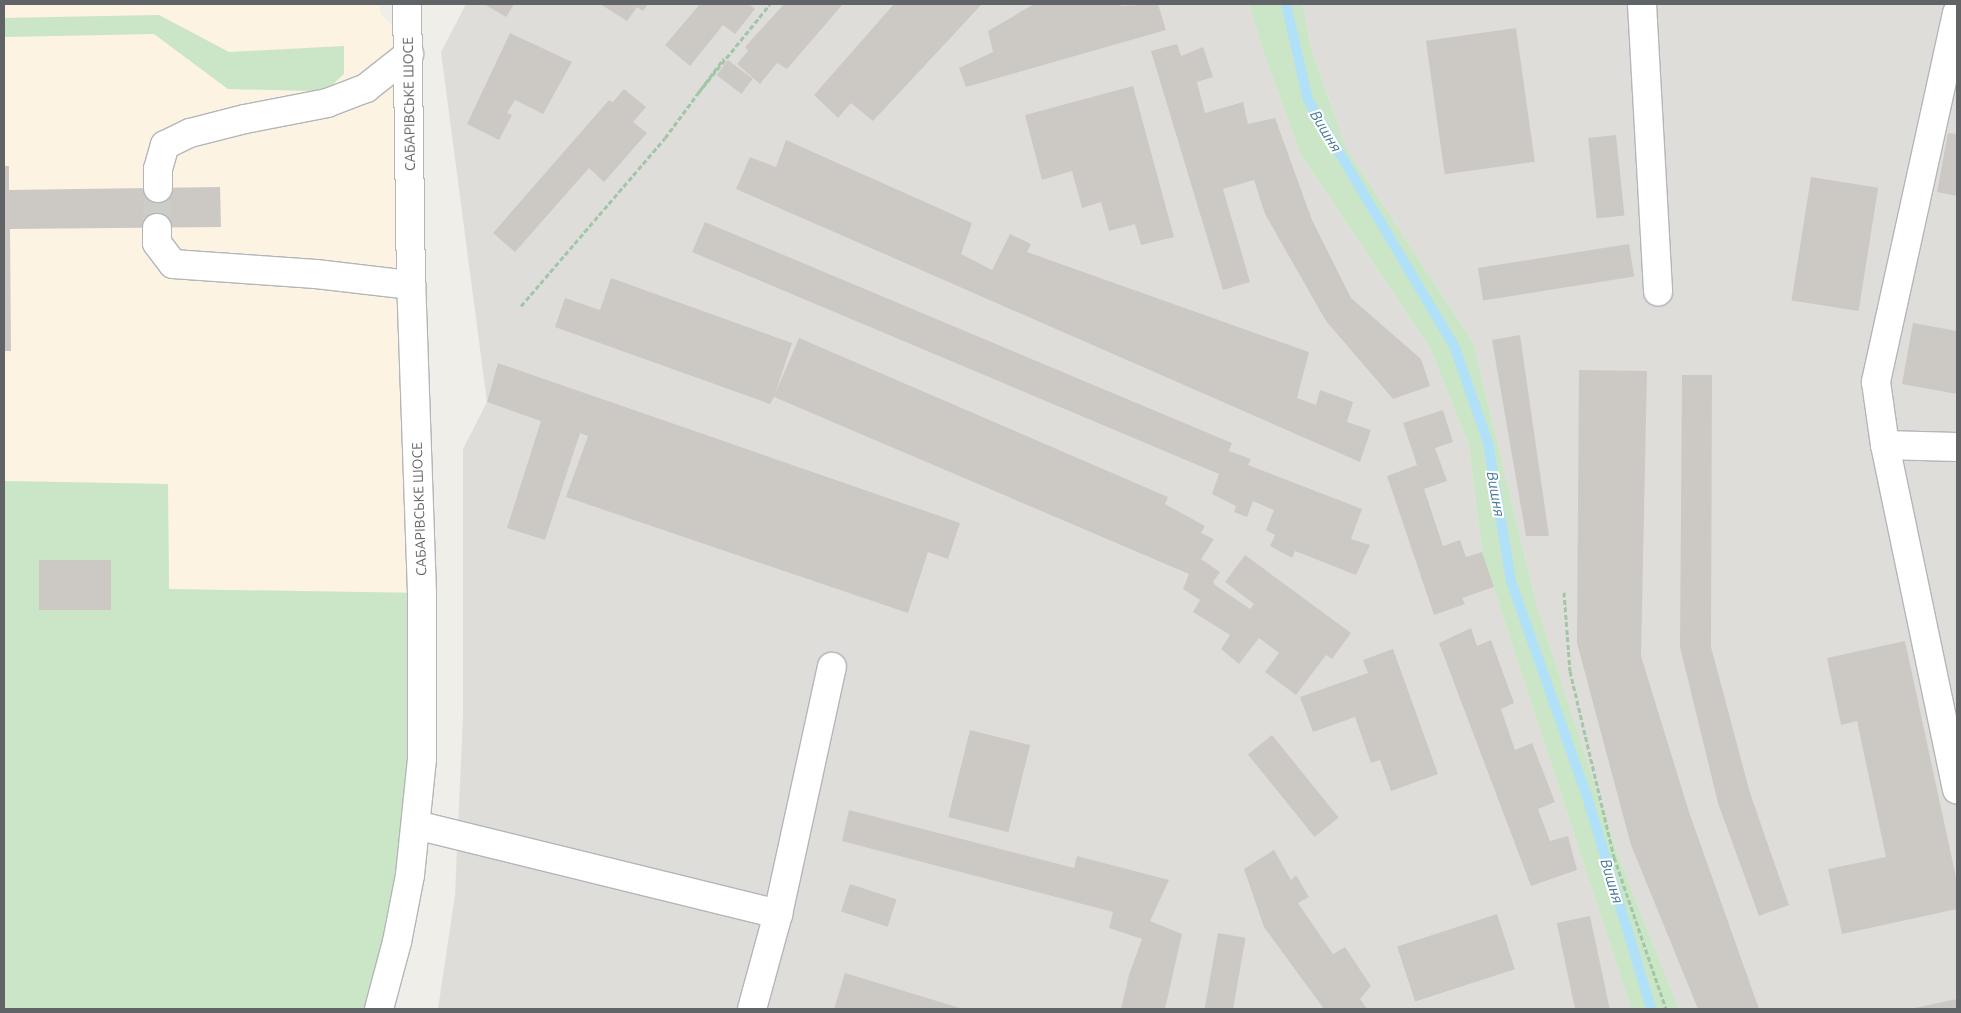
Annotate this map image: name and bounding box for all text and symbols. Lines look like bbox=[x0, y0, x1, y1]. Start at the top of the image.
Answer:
street label: САБАРІВСЬКЕ ШОСЕ bbox=[399, 37, 419, 171]
water label: Вишня bbox=[1307, 107, 1345, 155]
street label: САБАРІВСЬКЕ ШОСЕ bbox=[408, 442, 430, 576]
water label: Вишня bbox=[1483, 470, 1509, 518]
water label: Вишня bbox=[1597, 857, 1627, 905]

